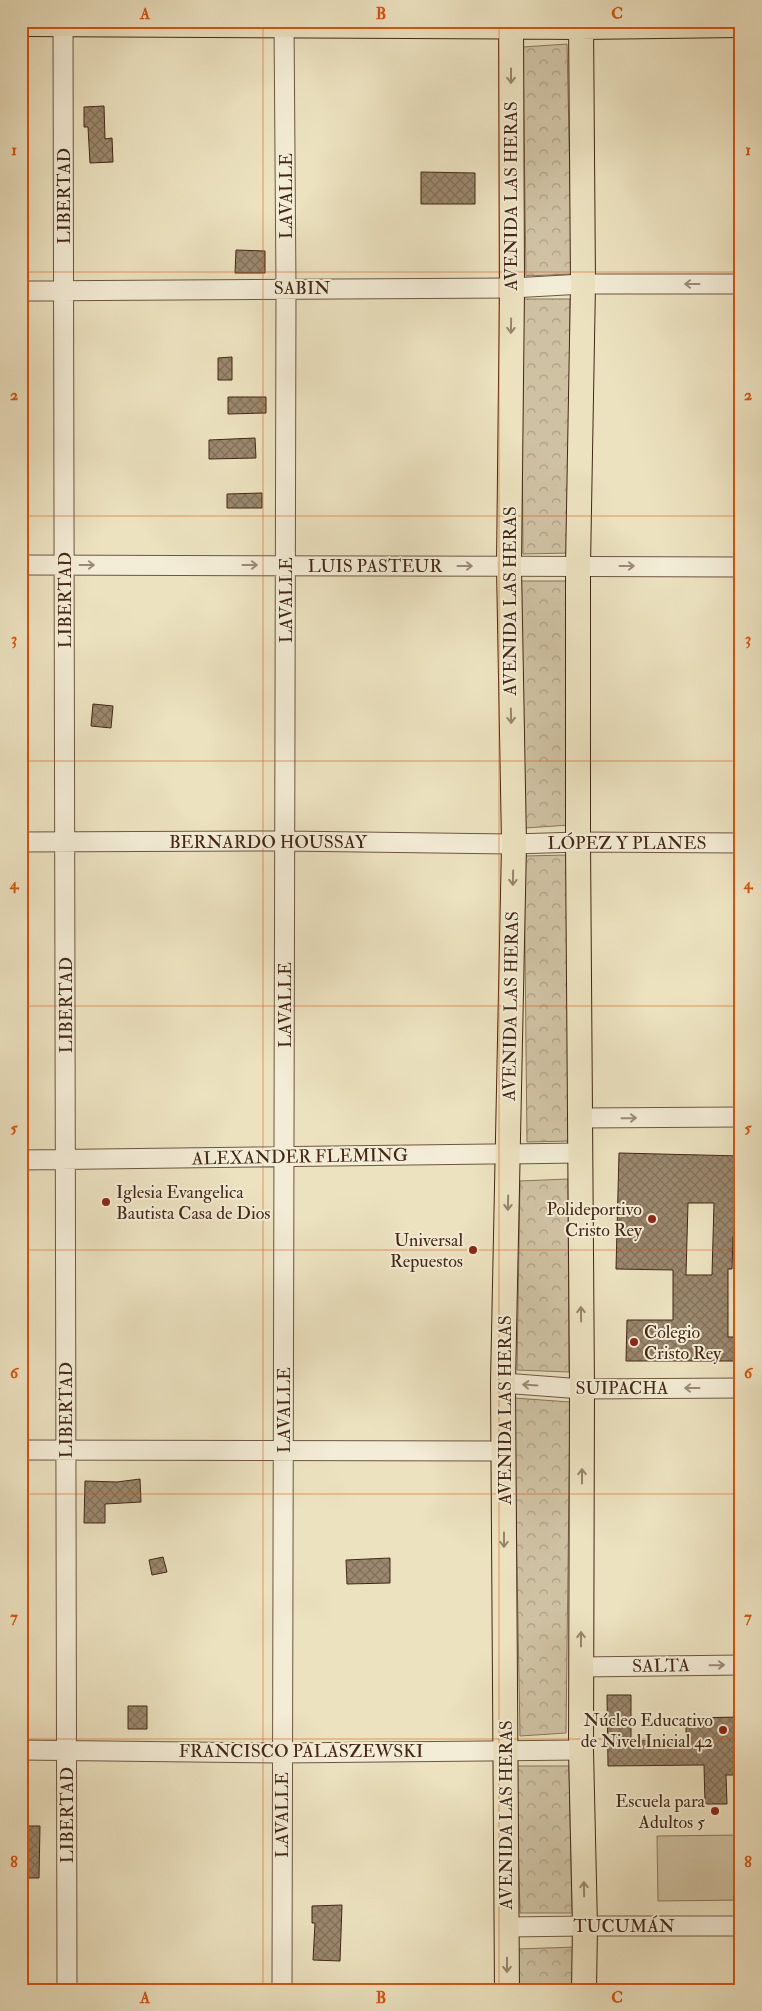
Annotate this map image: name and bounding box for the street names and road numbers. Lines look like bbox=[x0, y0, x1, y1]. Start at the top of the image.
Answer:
street label: AVENIDA LAS HERAS bbox=[500, 101, 523, 292]
street label: LIBERTAD bbox=[53, 148, 76, 244]
street label: LAVALLE bbox=[275, 153, 298, 239]
street label: SABIN bbox=[274, 277, 330, 300]
street label: AVENIDA LAS HERAS bbox=[499, 506, 522, 697]
street label: LIBERTAD bbox=[54, 552, 77, 648]
street label: LUIS PASTEUR bbox=[308, 555, 443, 578]
street label: LAVALLE bbox=[275, 557, 298, 643]
street label: BERNARDO HOUSSAY bbox=[169, 831, 368, 854]
street label: LÓPEZ Y PLANES bbox=[548, 832, 706, 855]
street label: AVENIDA LAS HERAS bbox=[498, 911, 524, 1102]
street label: LIBERTAD bbox=[55, 957, 78, 1053]
street label: LAVALLE bbox=[274, 962, 297, 1048]
street label: ALEXANDER FLEMING bbox=[191, 1144, 408, 1170]
street label: AVENIDA LAS HERAS bbox=[494, 1315, 517, 1506]
street label: LIBERTAD bbox=[55, 1362, 78, 1458]
street label: LAVALLE bbox=[273, 1367, 296, 1453]
street label: SUIPACHA bbox=[576, 1377, 669, 1400]
street label: SALTA bbox=[632, 1654, 691, 1678]
street label: AVENIDA LAS HERAS bbox=[495, 1720, 518, 1911]
street label: FRANCISCO PALASZEWSKI bbox=[179, 1740, 423, 1763]
street label: LIBERTAD bbox=[56, 1767, 79, 1863]
street label: LAVALLE bbox=[271, 1772, 294, 1858]
street label: TUCUMÁN bbox=[573, 1915, 675, 1938]

